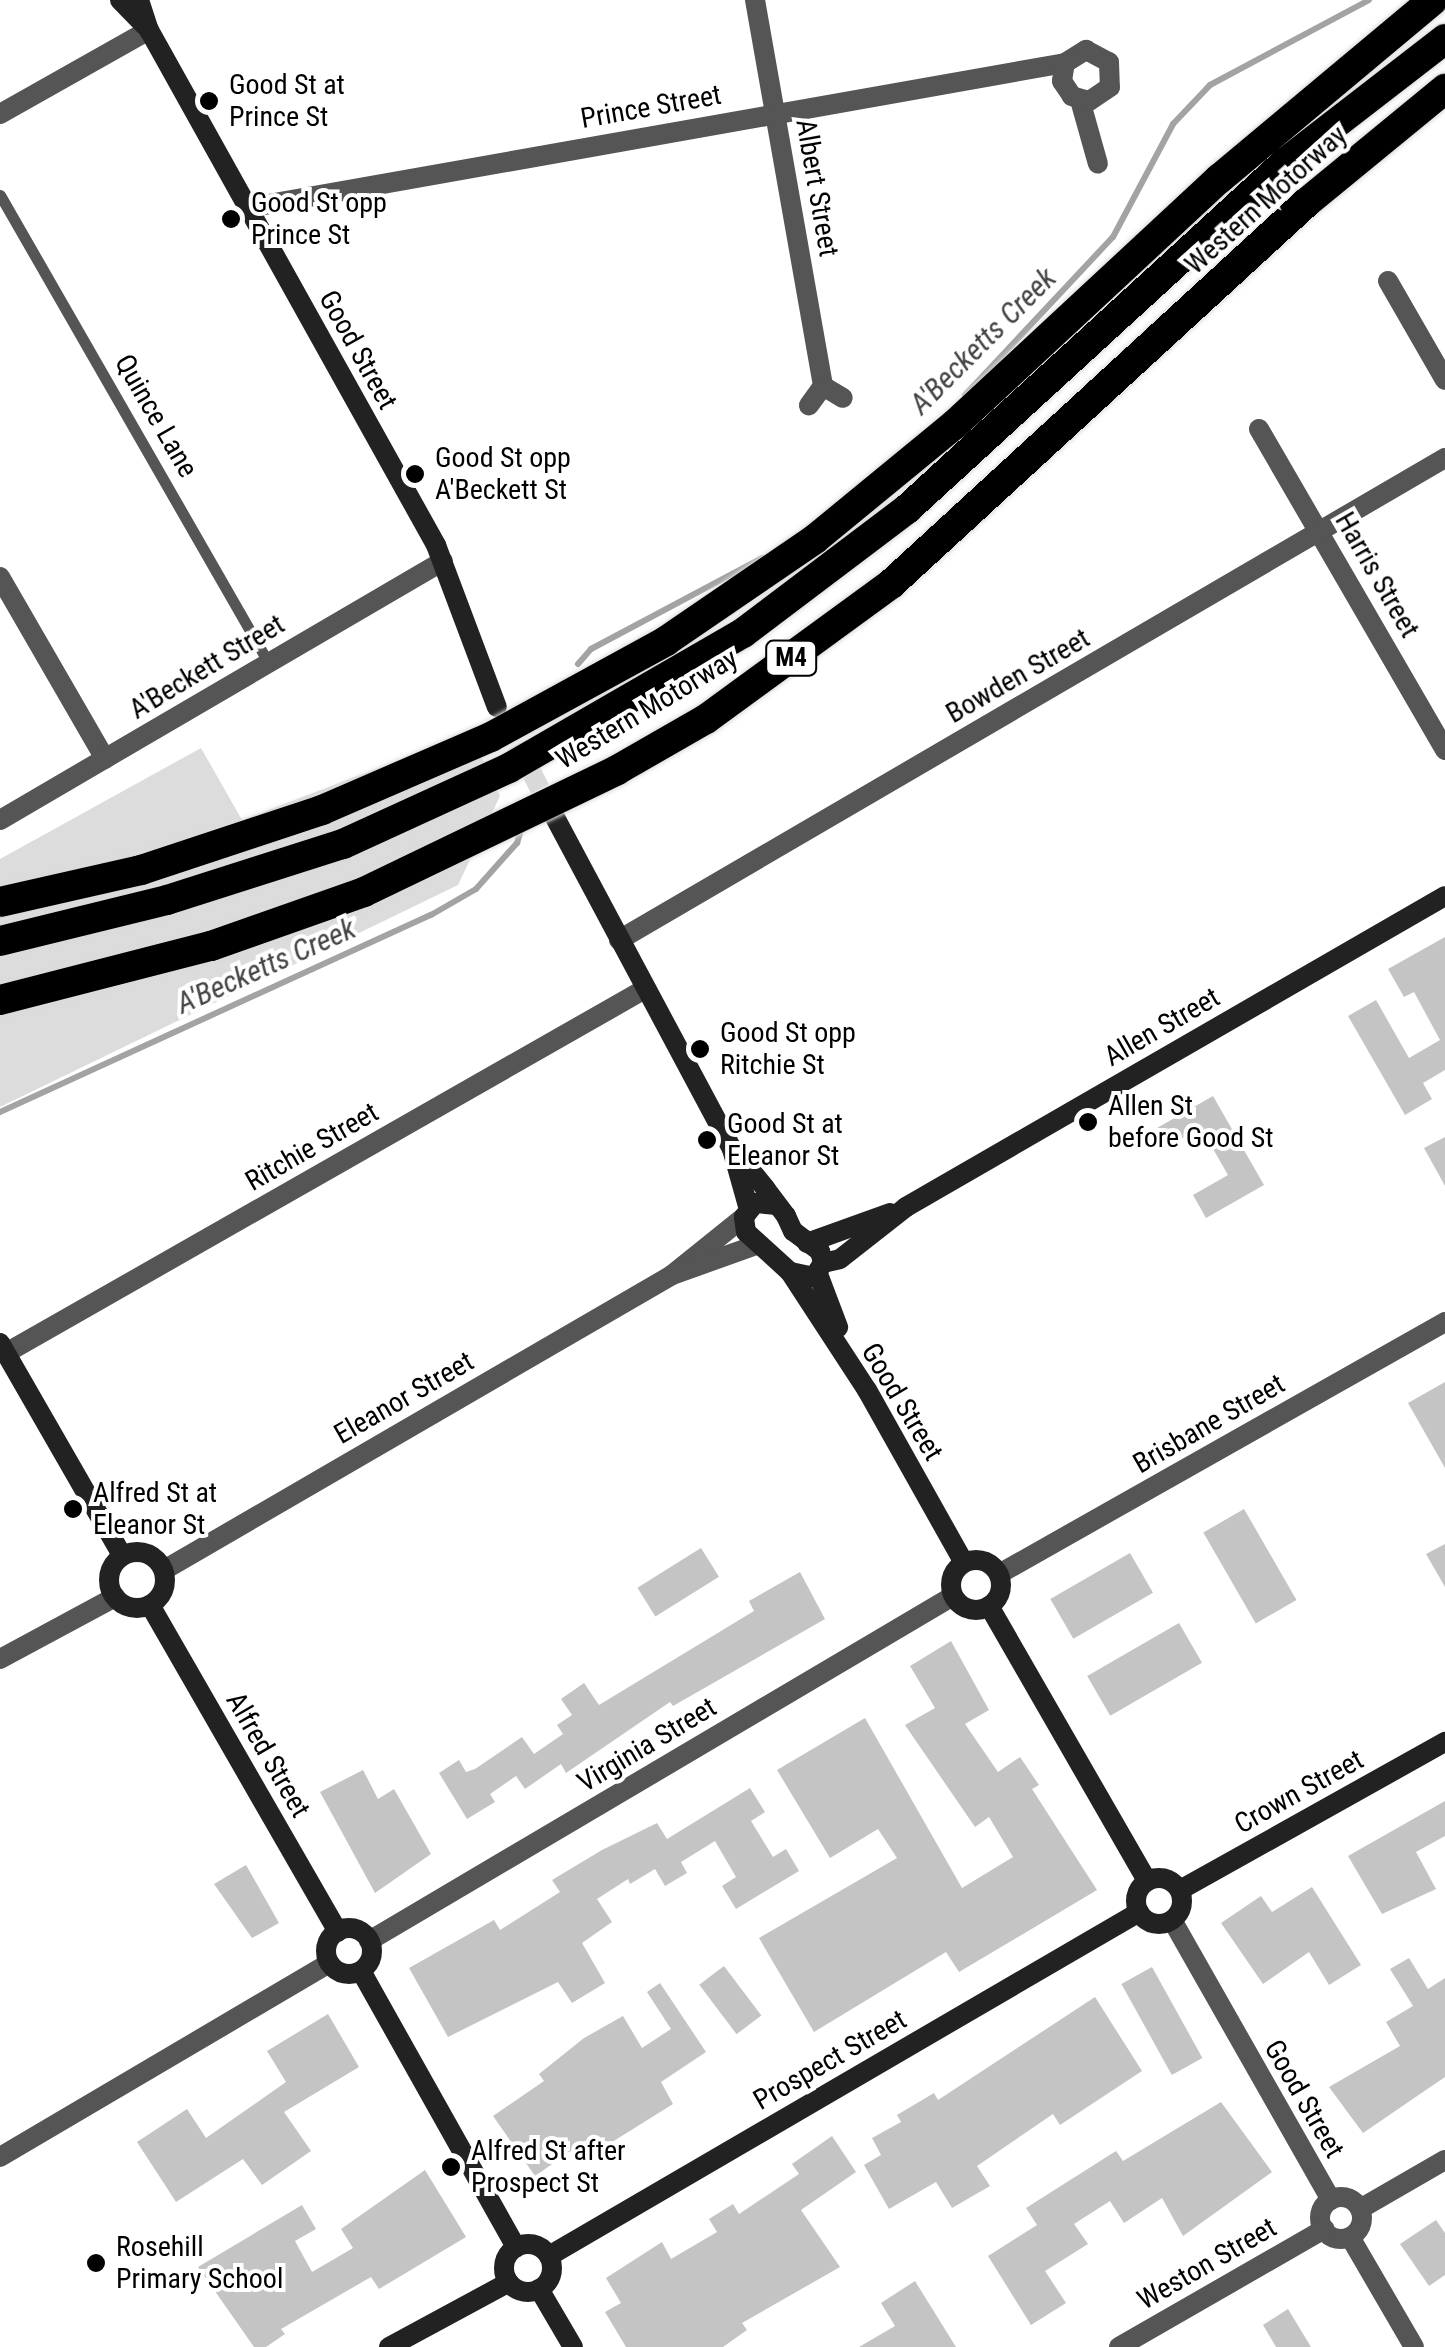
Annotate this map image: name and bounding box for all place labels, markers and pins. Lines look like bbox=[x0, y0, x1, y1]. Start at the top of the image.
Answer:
place label: Good St at Prince St bbox=[229, 68, 345, 134]
marker: Good St at Prince St bbox=[198, 90, 220, 112]
place label: Good St opp Prince St bbox=[251, 186, 387, 252]
marker: Good St opp Prince St bbox=[220, 208, 242, 230]
place label: Good St opp A'Beckett St bbox=[435, 441, 571, 507]
marker: Good St opp A'Beckett St bbox=[404, 463, 426, 485]
place label: Good St opp Ritchie St bbox=[720, 1016, 856, 1082]
marker: Good St opp Ritchie St bbox=[689, 1038, 711, 1060]
place label: Allen St before Good St bbox=[1108, 1089, 1273, 1155]
place label: Good St at Eleanor St bbox=[727, 1107, 843, 1173]
marker: Allen St before Good St bbox=[1077, 1111, 1099, 1133]
marker: Good St at Eleanor St bbox=[696, 1129, 718, 1151]
place label: Alfred St at Eleanor St bbox=[93, 1476, 217, 1542]
marker: Alfred St at Eleanor St bbox=[62, 1498, 84, 1520]
place label: Alfred St after Prospect St bbox=[471, 2134, 626, 2200]
marker: Alfred St after Prospect St bbox=[440, 2156, 462, 2178]
place label: Rosehill Primary School bbox=[116, 2230, 283, 2296]
marker: Rosehill Primary School bbox=[85, 2252, 107, 2274]

